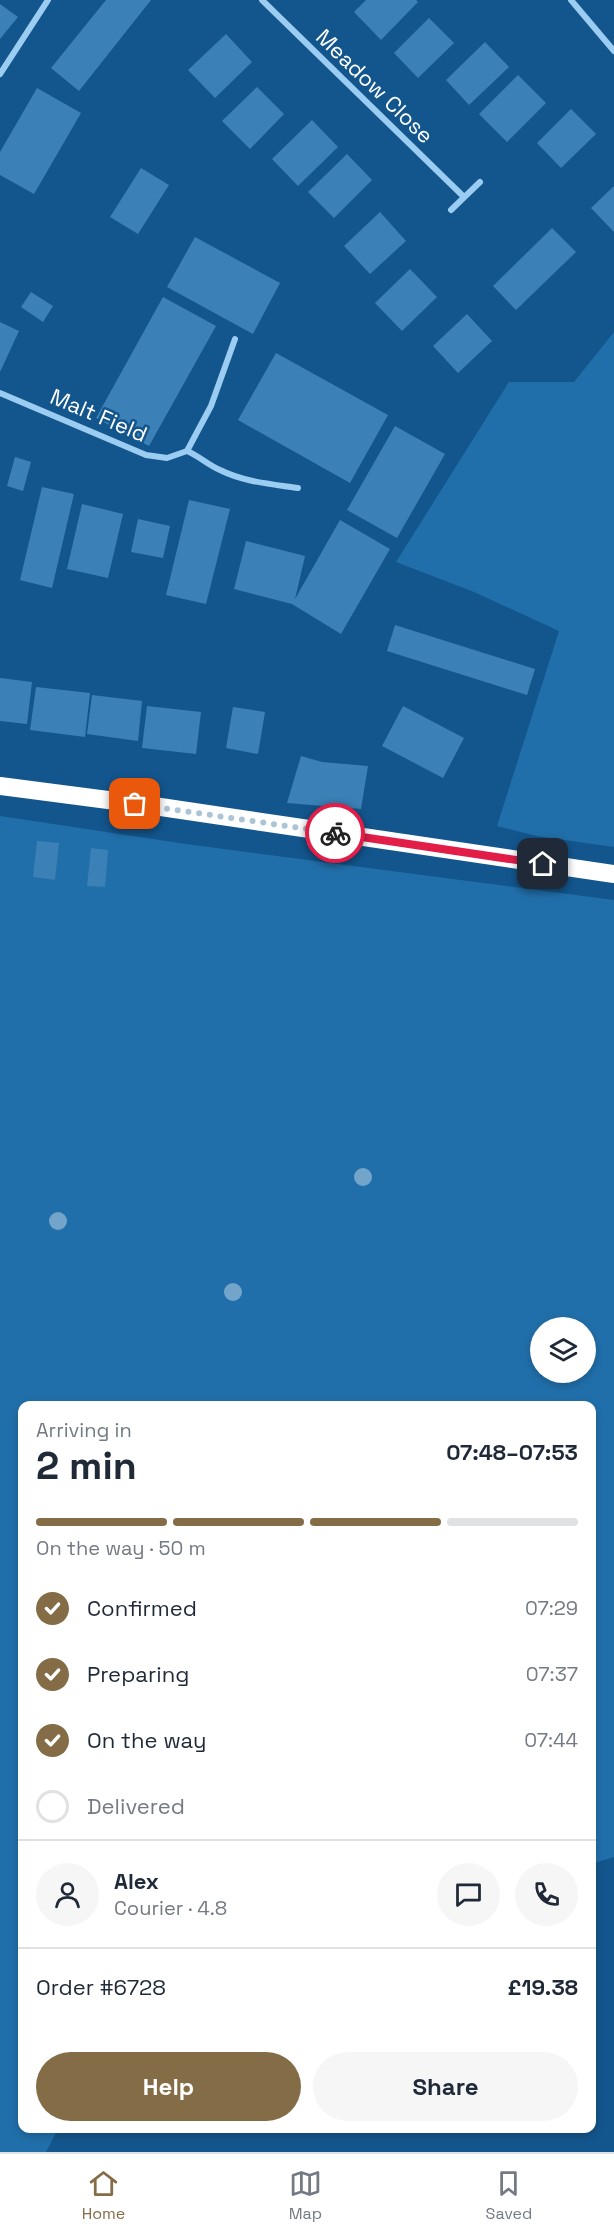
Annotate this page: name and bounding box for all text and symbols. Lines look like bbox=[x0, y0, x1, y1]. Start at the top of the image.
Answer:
street label: Meadow Close bbox=[310, 23, 440, 149]
street label: Malt Field bbox=[46, 382, 152, 448]
pin bbox=[109, 778, 160, 829]
icon: bag bbox=[118, 787, 151, 820]
courier bbox=[305, 803, 365, 863]
icon: bike bbox=[319, 817, 352, 850]
pin bbox=[517, 838, 568, 889]
icon: home bbox=[526, 847, 559, 880]
map controls bbox=[530, 1317, 596, 1383]
button: layers bbox=[530, 1317, 596, 1383]
text: Arriving in bbox=[36, 1417, 132, 1443]
text: 07:48–07:53 bbox=[446, 1438, 578, 1466]
text: 2 min bbox=[36, 1441, 137, 1490]
text: On the way · 50 m bbox=[36, 1535, 206, 1561]
icon: check bbox=[36, 1592, 69, 1625]
text: Confirmed bbox=[87, 1594, 197, 1622]
text: 07:29 bbox=[525, 1595, 578, 1621]
icon: check bbox=[36, 1658, 69, 1691]
text: Preparing bbox=[87, 1660, 189, 1688]
text: 07:37 bbox=[526, 1661, 578, 1687]
icon: check bbox=[36, 1724, 69, 1757]
text: On the way bbox=[87, 1726, 206, 1754]
text: 07:44 bbox=[524, 1727, 578, 1753]
text: Delivered bbox=[87, 1792, 185, 1820]
button: person bbox=[36, 1863, 99, 1926]
button: chat bbox=[437, 1863, 500, 1926]
button: phone bbox=[515, 1863, 578, 1926]
text: Alex bbox=[114, 1867, 159, 1895]
text: Courier · 4.8 bbox=[114, 1895, 227, 1921]
text: Order #6728 bbox=[36, 1973, 166, 2001]
text: £19.38 bbox=[508, 1973, 578, 2001]
button: Help bbox=[36, 2052, 301, 2121]
button: Share bbox=[313, 2052, 578, 2121]
tab: Home bbox=[82, 2167, 125, 2224]
tab: Map bbox=[289, 2167, 322, 2224]
tab: Saved bbox=[486, 2167, 532, 2224]

